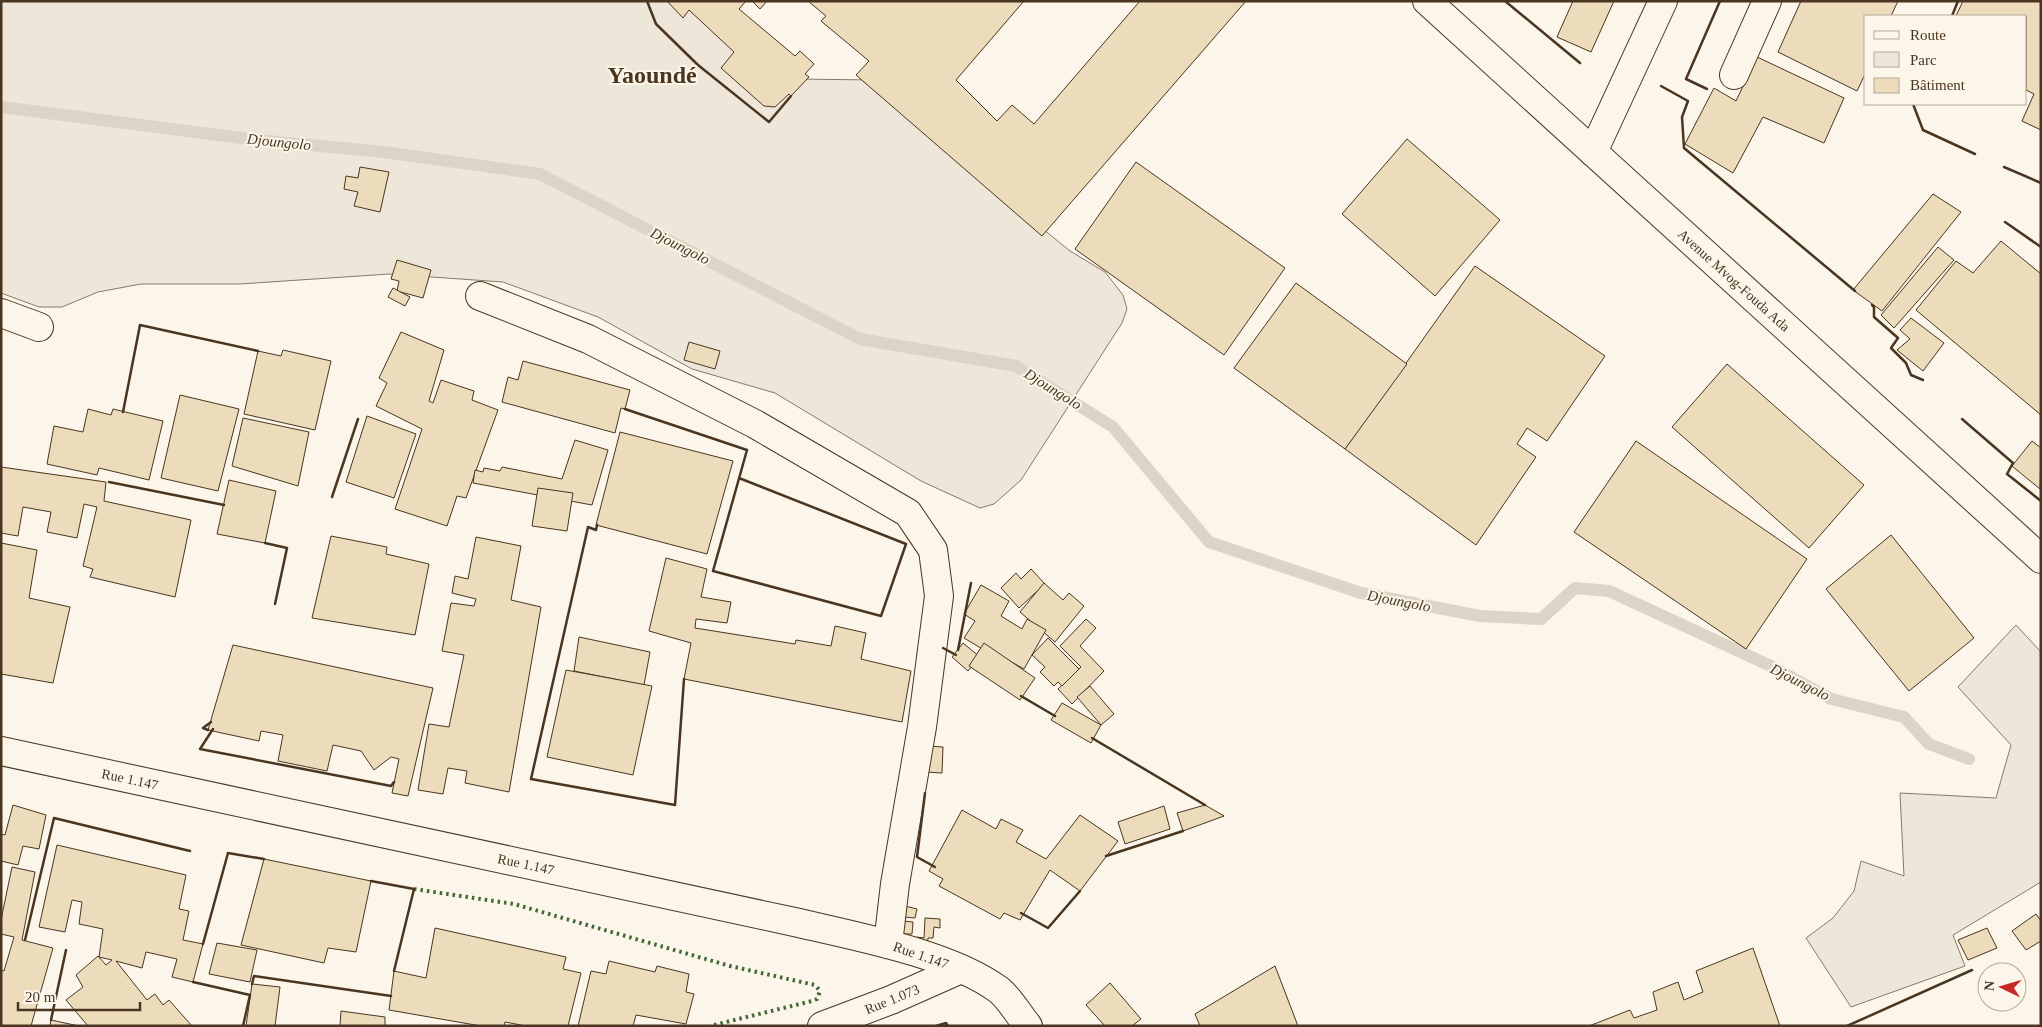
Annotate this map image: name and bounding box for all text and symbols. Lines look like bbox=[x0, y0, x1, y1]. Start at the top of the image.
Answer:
legend bbox=[1864, 15, 2027, 105]
text: Route bbox=[1910, 27, 1946, 43]
text: Parc bbox=[1910, 52, 1937, 68]
district label: Yaoundé bbox=[607, 62, 697, 88]
text: Bâtiment bbox=[1910, 77, 1966, 93]
water label: Djoungolo bbox=[245, 131, 312, 153]
water label: Djoungolo bbox=[647, 224, 713, 268]
street label: Avenue Mvog-Fouda Ada bbox=[1675, 226, 1793, 335]
water label: Djoungolo bbox=[1021, 365, 1085, 413]
water label: Djoungolo bbox=[1365, 587, 1433, 615]
water label: Djoungolo bbox=[1767, 660, 1833, 704]
street label: Rue 1.147 bbox=[100, 766, 160, 793]
street label: Rue 1.147 bbox=[496, 851, 556, 878]
street label: Rue 1.147 bbox=[891, 939, 950, 972]
north arrow bbox=[1977, 962, 2027, 1012]
scale bar bbox=[18, 980, 140, 1012]
text: N bbox=[1982, 980, 1997, 992]
street label: Rue 1.073 bbox=[863, 982, 922, 1017]
text: 20 m bbox=[25, 989, 56, 1005]

